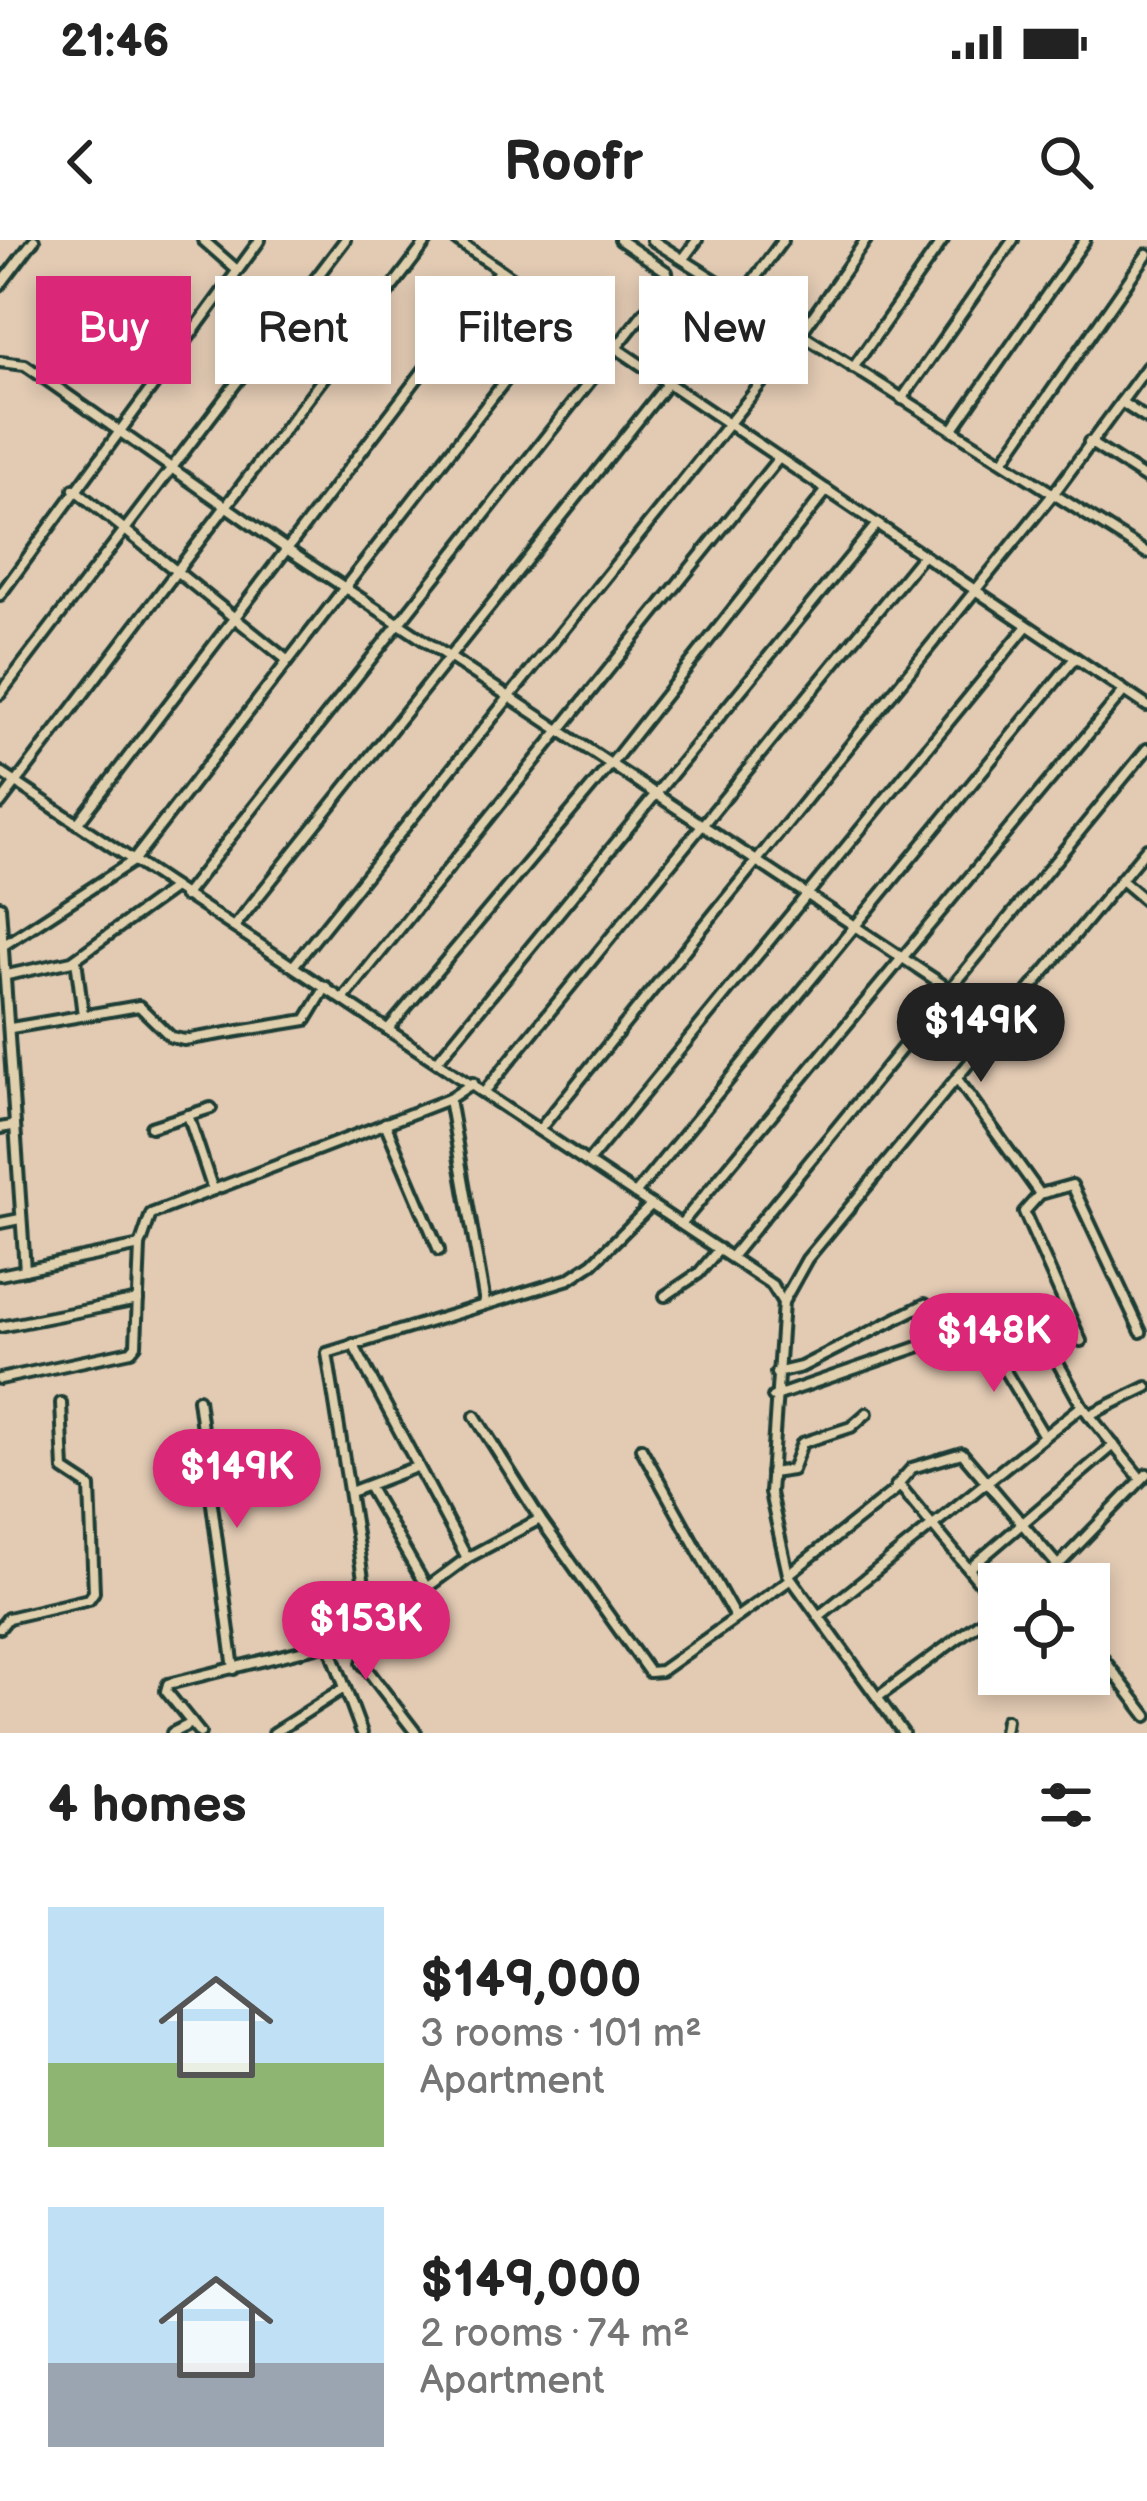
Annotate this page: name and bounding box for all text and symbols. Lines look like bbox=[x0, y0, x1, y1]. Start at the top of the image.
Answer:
text: 21:46 bbox=[60, 15, 170, 70]
icon: back bbox=[48, 129, 114, 195]
icon: search bbox=[1033, 129, 1099, 195]
text: Roofr bbox=[504, 130, 643, 195]
chip: Buy bbox=[36, 276, 191, 384]
chip: Rent bbox=[215, 276, 391, 384]
chip: Filters bbox=[415, 276, 615, 384]
chip: New bbox=[639, 276, 808, 384]
pin: $149K bbox=[897, 983, 1065, 1085]
text: $149K bbox=[924, 998, 1038, 1045]
pin: $148K bbox=[910, 1293, 1078, 1395]
text: $148K bbox=[936, 1308, 1052, 1355]
pin: $149K bbox=[153, 1429, 321, 1531]
text: $149K bbox=[180, 1444, 294, 1491]
map controls bbox=[978, 1563, 1110, 1695]
button: locate bbox=[978, 1563, 1110, 1695]
pin: $153K bbox=[282, 1581, 450, 1683]
text: $153K bbox=[309, 1596, 423, 1643]
icon: filters bbox=[1033, 1772, 1099, 1838]
text: 4 homes bbox=[48, 1775, 247, 1836]
text: $149,000 bbox=[420, 1950, 642, 2011]
icon: home bbox=[144, 1955, 288, 2099]
text: 3 rooms · 101 m² bbox=[420, 2011, 702, 2058]
text: Apartment bbox=[420, 2058, 604, 2105]
text: $149,000 bbox=[420, 2250, 642, 2311]
icon: home bbox=[144, 2255, 288, 2399]
text: 2 rooms · 74 m² bbox=[420, 2311, 690, 2358]
text: Apartment bbox=[420, 2358, 604, 2405]

